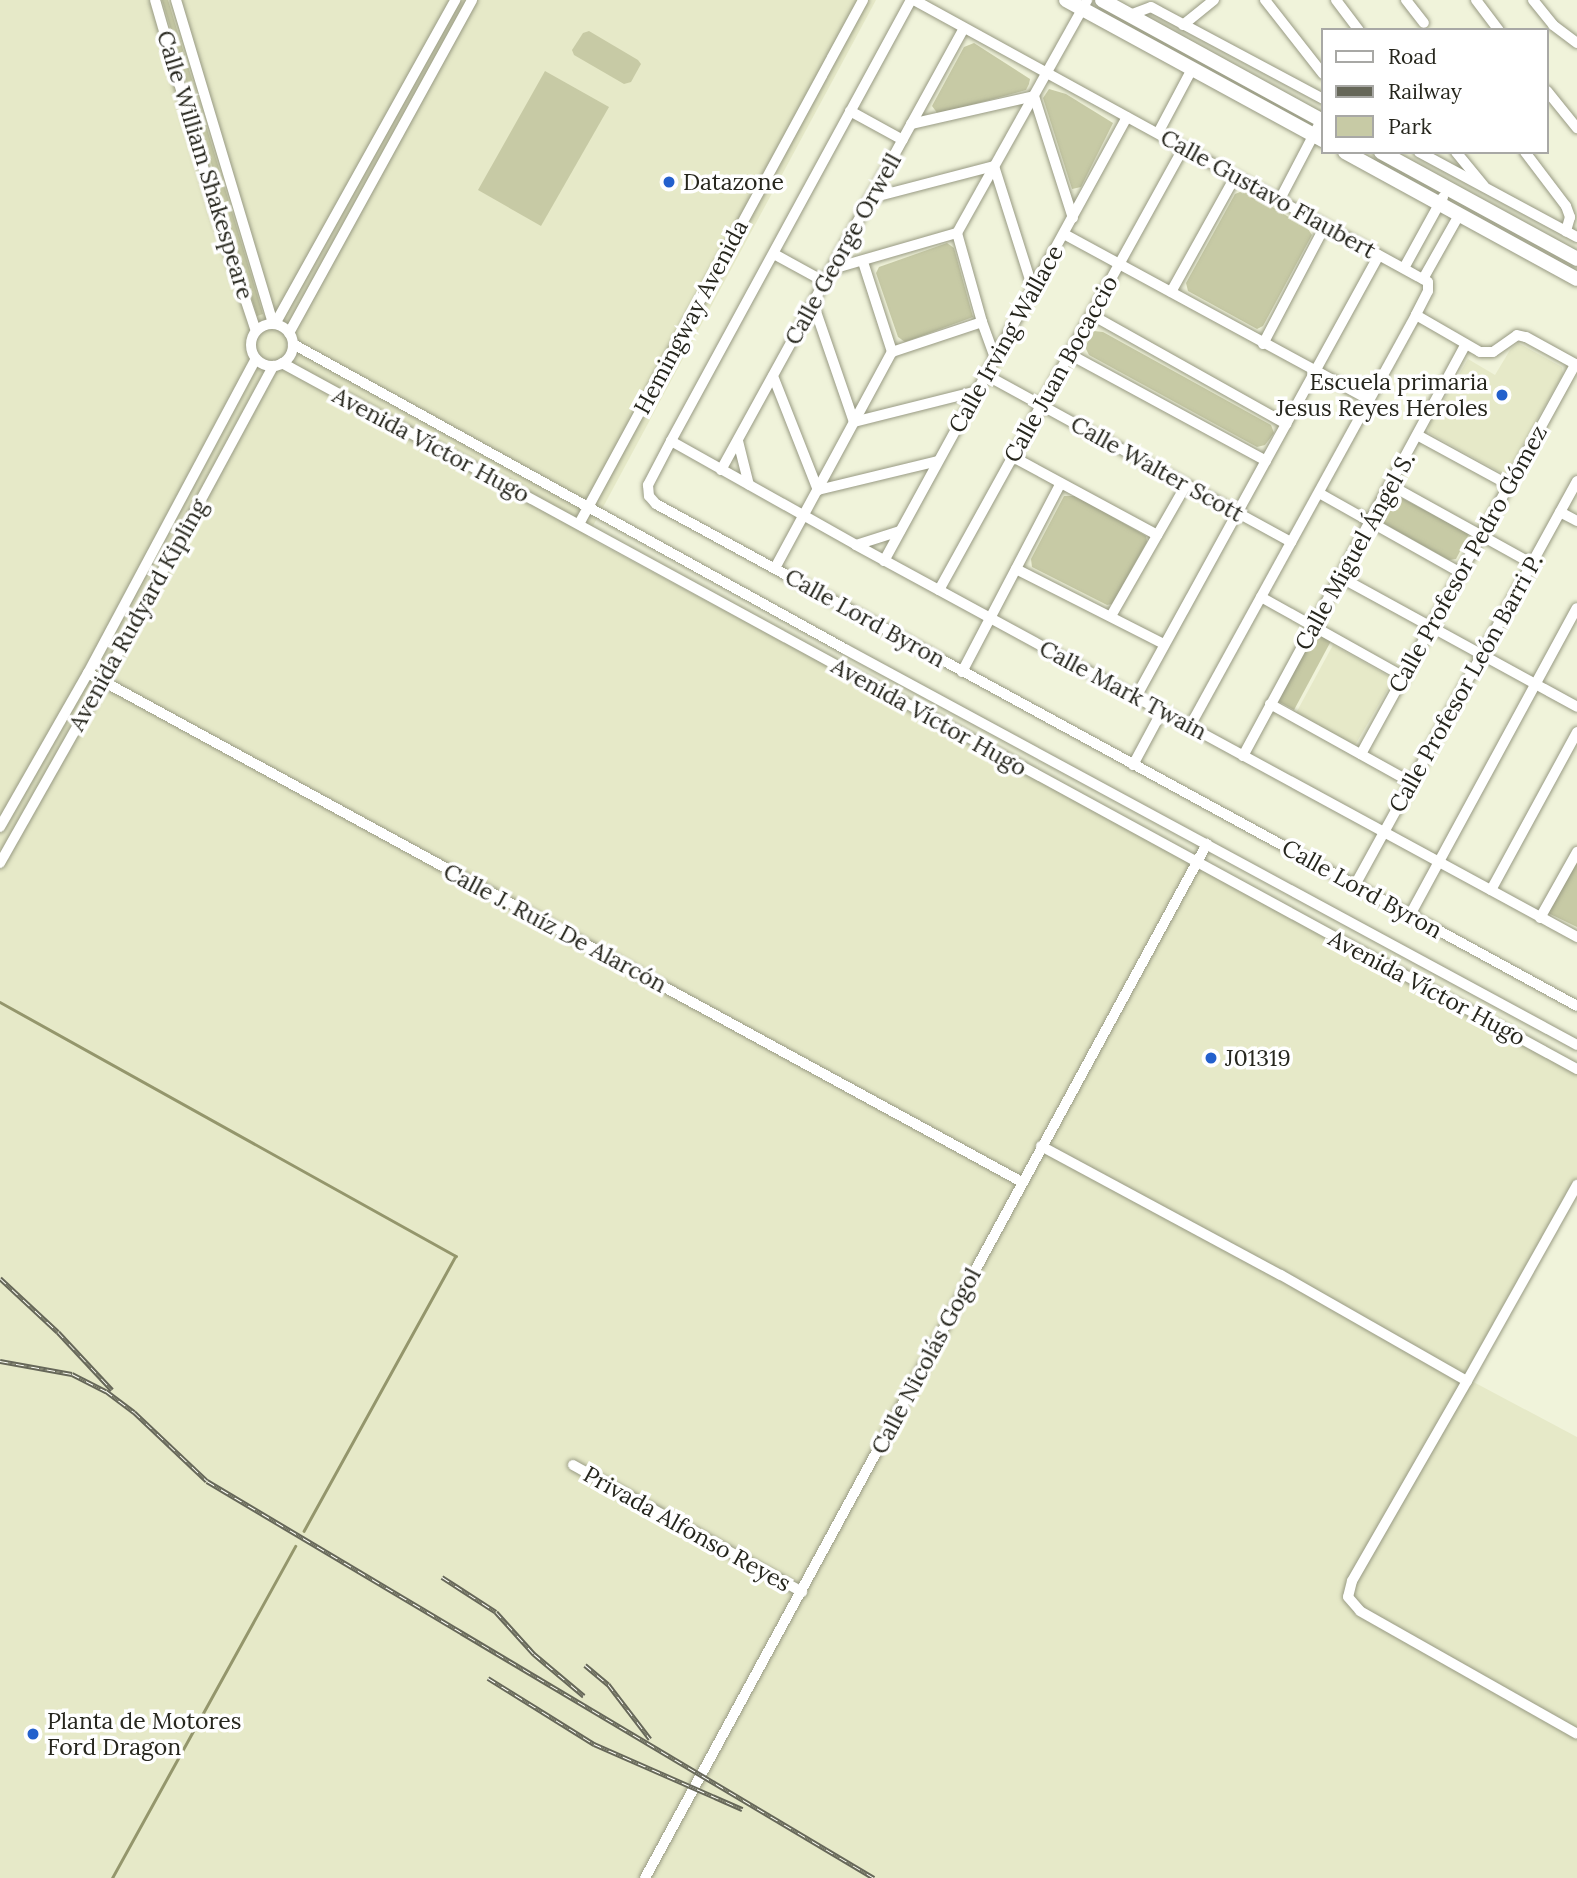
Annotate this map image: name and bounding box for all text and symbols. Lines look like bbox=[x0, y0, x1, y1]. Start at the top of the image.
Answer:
street label: Calle William Shakespeare bbox=[151, 27, 259, 303]
legend bbox=[1322, 28, 1549, 154]
text: Road bbox=[1388, 43, 1437, 70]
text: Railway bbox=[1388, 78, 1462, 105]
text: Park bbox=[1388, 113, 1432, 140]
street label: Calle Gustavo Flaubert bbox=[1156, 123, 1380, 265]
street label: Calle George Orwell bbox=[779, 148, 907, 350]
place label: Datazone bbox=[683, 168, 784, 196]
marker: Datazone bbox=[661, 174, 677, 190]
street label: Hemingway Avenida bbox=[628, 215, 754, 419]
street label: Calle Irving Wallace bbox=[943, 240, 1069, 438]
street label: Calle Juan Bocaccio bbox=[998, 271, 1124, 467]
place label: Escuela primaria Jesus Reyes Heroles bbox=[1276, 368, 1488, 422]
street label: Avenida Víctor Hugo bbox=[328, 381, 534, 509]
marker: Escuela primaria Jesus Reyes Heroles bbox=[1494, 387, 1510, 403]
street label: Calle Walter Scott bbox=[1066, 410, 1248, 528]
street label: Calle Profesor Pedro Gómez bbox=[1383, 421, 1553, 697]
street label: Calle Miguel Ángel S. bbox=[1289, 447, 1421, 655]
street label: Avenida Rudyard Kipling bbox=[63, 494, 213, 736]
street label: Calle Profesor León Barri P. bbox=[1383, 549, 1549, 817]
street label: Calle Lord Byron bbox=[780, 563, 950, 673]
street label: Calle Mark Twain bbox=[1035, 634, 1211, 746]
street label: Avenida Víctor Hugo bbox=[827, 652, 1031, 782]
street label: Calle Lord Byron bbox=[1277, 834, 1447, 944]
street label: Calle J. Ruíz De Alarcón bbox=[439, 857, 671, 999]
street label: Avenida Víctor Hugo bbox=[1324, 924, 1530, 1052]
place label: J01319 bbox=[1225, 1044, 1291, 1072]
marker: J01319 bbox=[1203, 1050, 1219, 1066]
street label: Calle Nicolás Gogol bbox=[865, 1263, 987, 1459]
street label: Privada Alfonso Reyes bbox=[578, 1460, 796, 1598]
place label: Planta de Motores Ford Dragon bbox=[47, 1707, 241, 1761]
marker: Planta de Motores Ford Dragon bbox=[25, 1726, 41, 1742]

